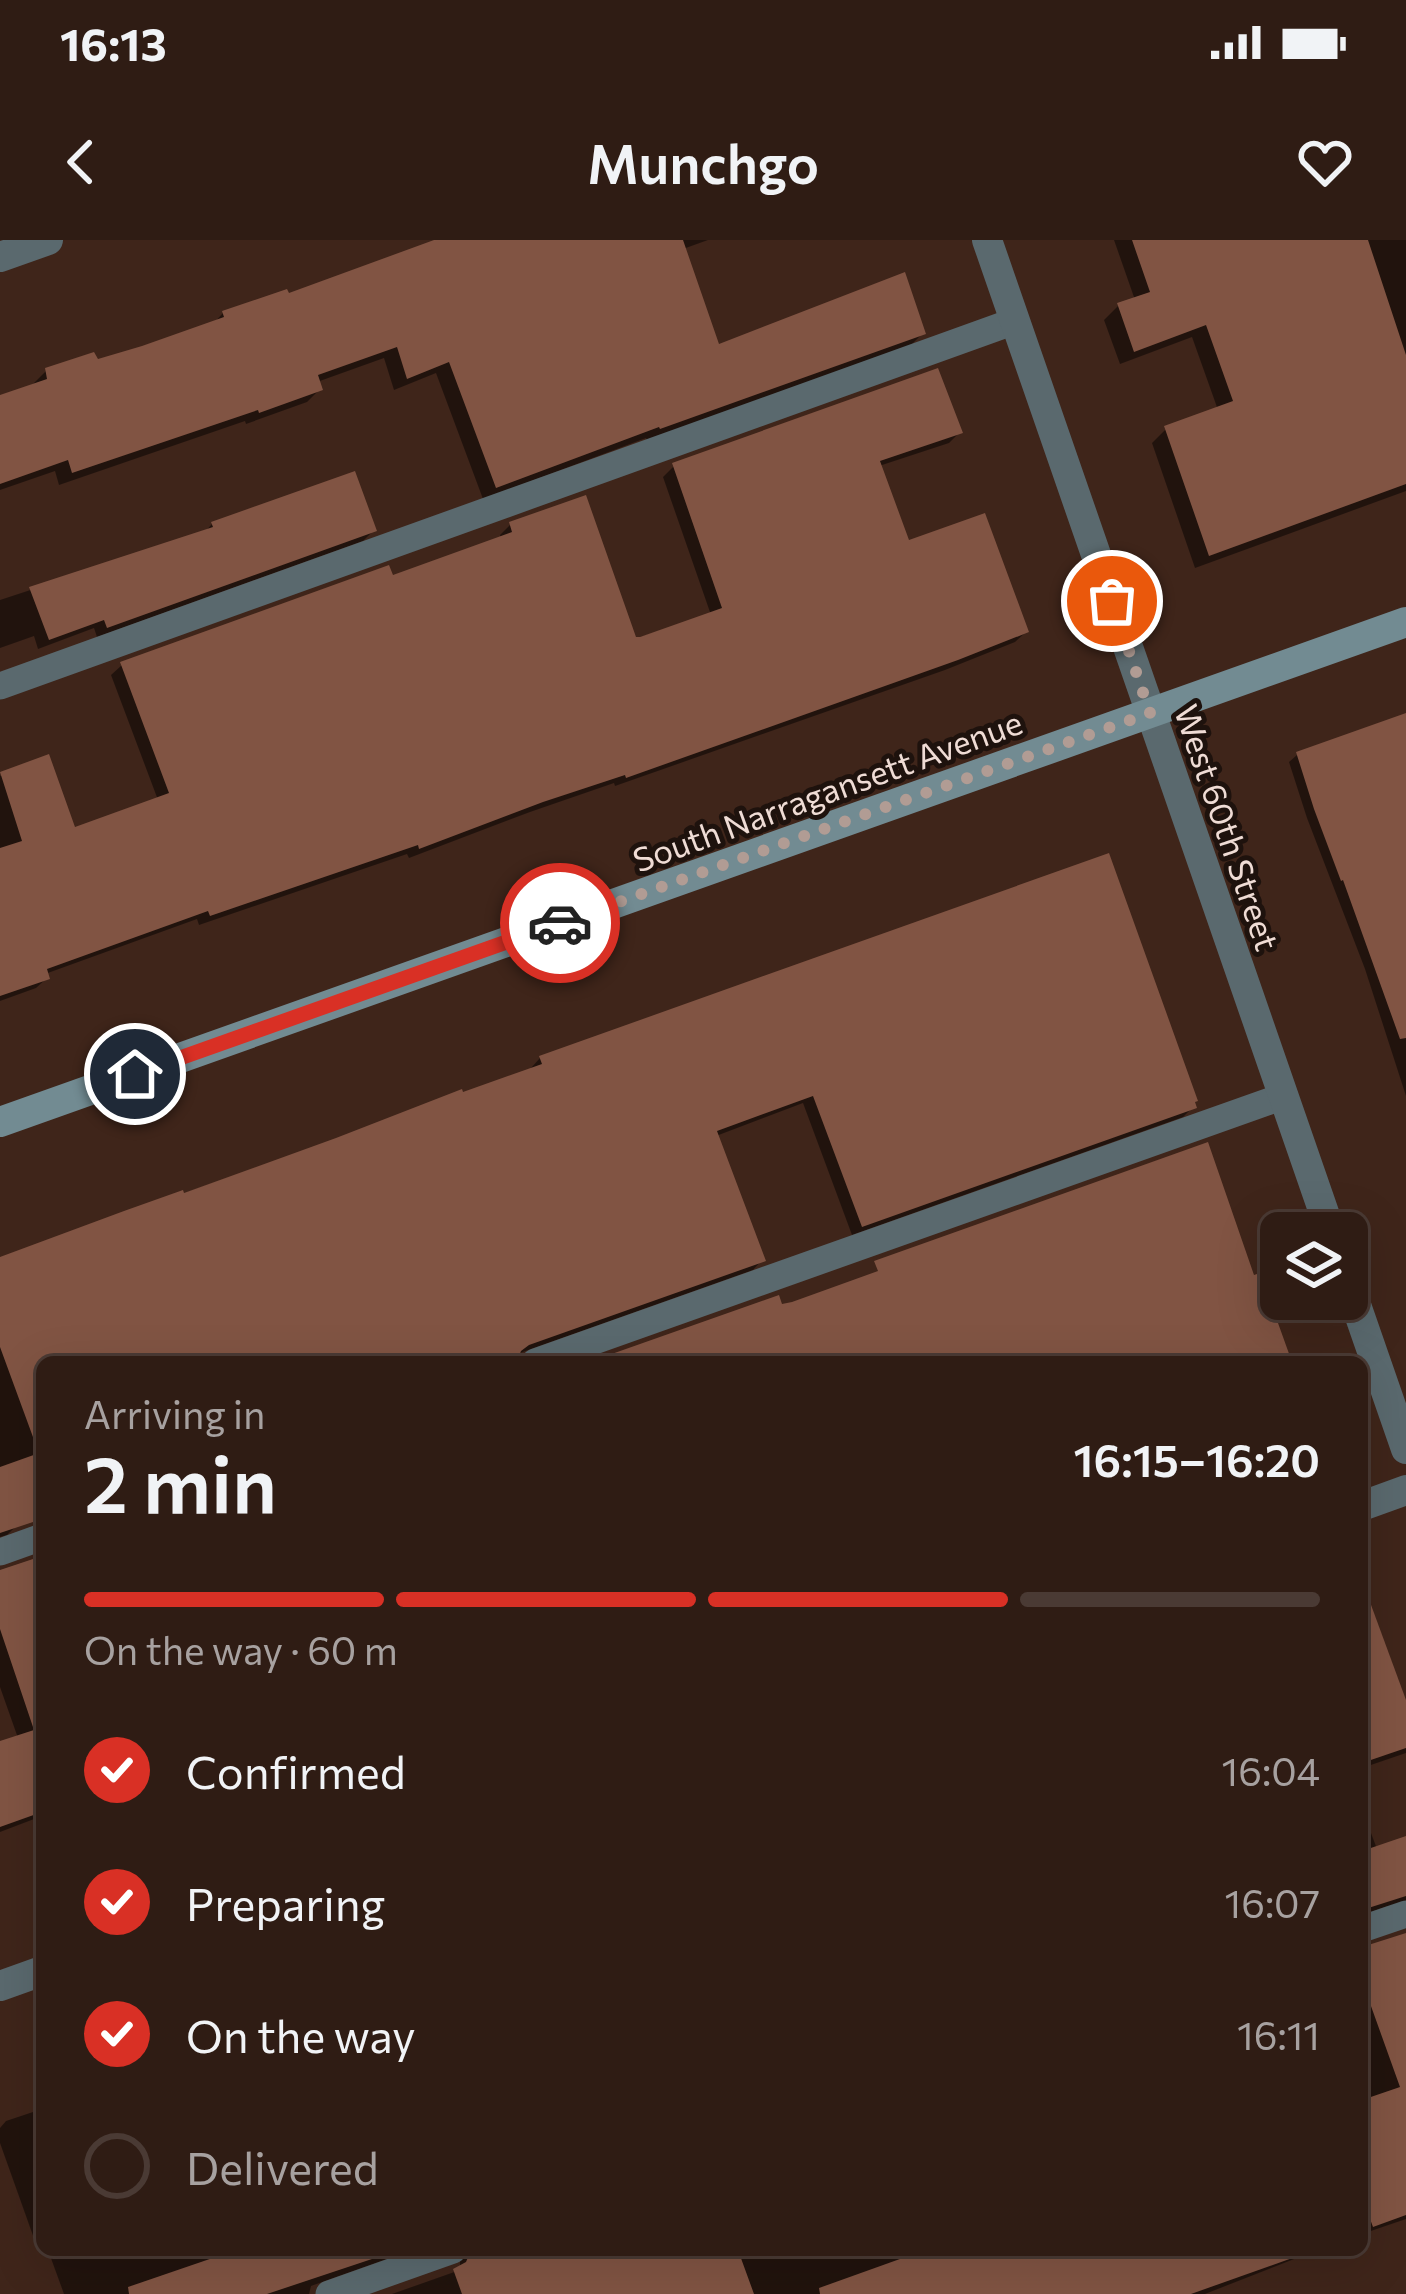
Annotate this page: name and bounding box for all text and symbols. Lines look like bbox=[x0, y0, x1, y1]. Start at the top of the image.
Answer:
text: 16:13 bbox=[60, 15, 167, 70]
icon: back bbox=[48, 129, 114, 195]
text: Munchgo bbox=[587, 129, 819, 195]
icon: heart bbox=[1292, 129, 1358, 195]
pin bbox=[1061, 550, 1163, 652]
icon: bag bbox=[1079, 568, 1145, 634]
street label: West 60th Street bbox=[1167, 699, 1289, 955]
street label: South Narragansett Avenue bbox=[627, 700, 1027, 880]
courier bbox=[500, 863, 620, 983]
icon: car bbox=[527, 890, 593, 956]
pin bbox=[84, 1023, 186, 1125]
icon: home bbox=[102, 1041, 168, 1107]
map controls bbox=[1260, 1212, 1368, 1320]
button: layers bbox=[1260, 1212, 1368, 1320]
text: Arriving in bbox=[84, 1389, 265, 1437]
text: 16:15–16:20 bbox=[1074, 1431, 1320, 1486]
text: 2 min bbox=[84, 1434, 277, 1529]
text: On the way · 60 m bbox=[84, 1625, 398, 1673]
icon: check bbox=[84, 1737, 150, 1803]
text: Confirmed bbox=[186, 1743, 406, 1798]
text: 16:04 bbox=[1222, 1746, 1320, 1794]
icon: check bbox=[84, 1869, 150, 1935]
text: Preparing bbox=[186, 1875, 385, 1930]
text: 16:07 bbox=[1225, 1878, 1320, 1926]
icon: check bbox=[84, 2001, 150, 2067]
text: On the way bbox=[186, 2007, 416, 2062]
text: 16:11 bbox=[1237, 2010, 1320, 2058]
text: Delivered bbox=[186, 2139, 379, 2194]

